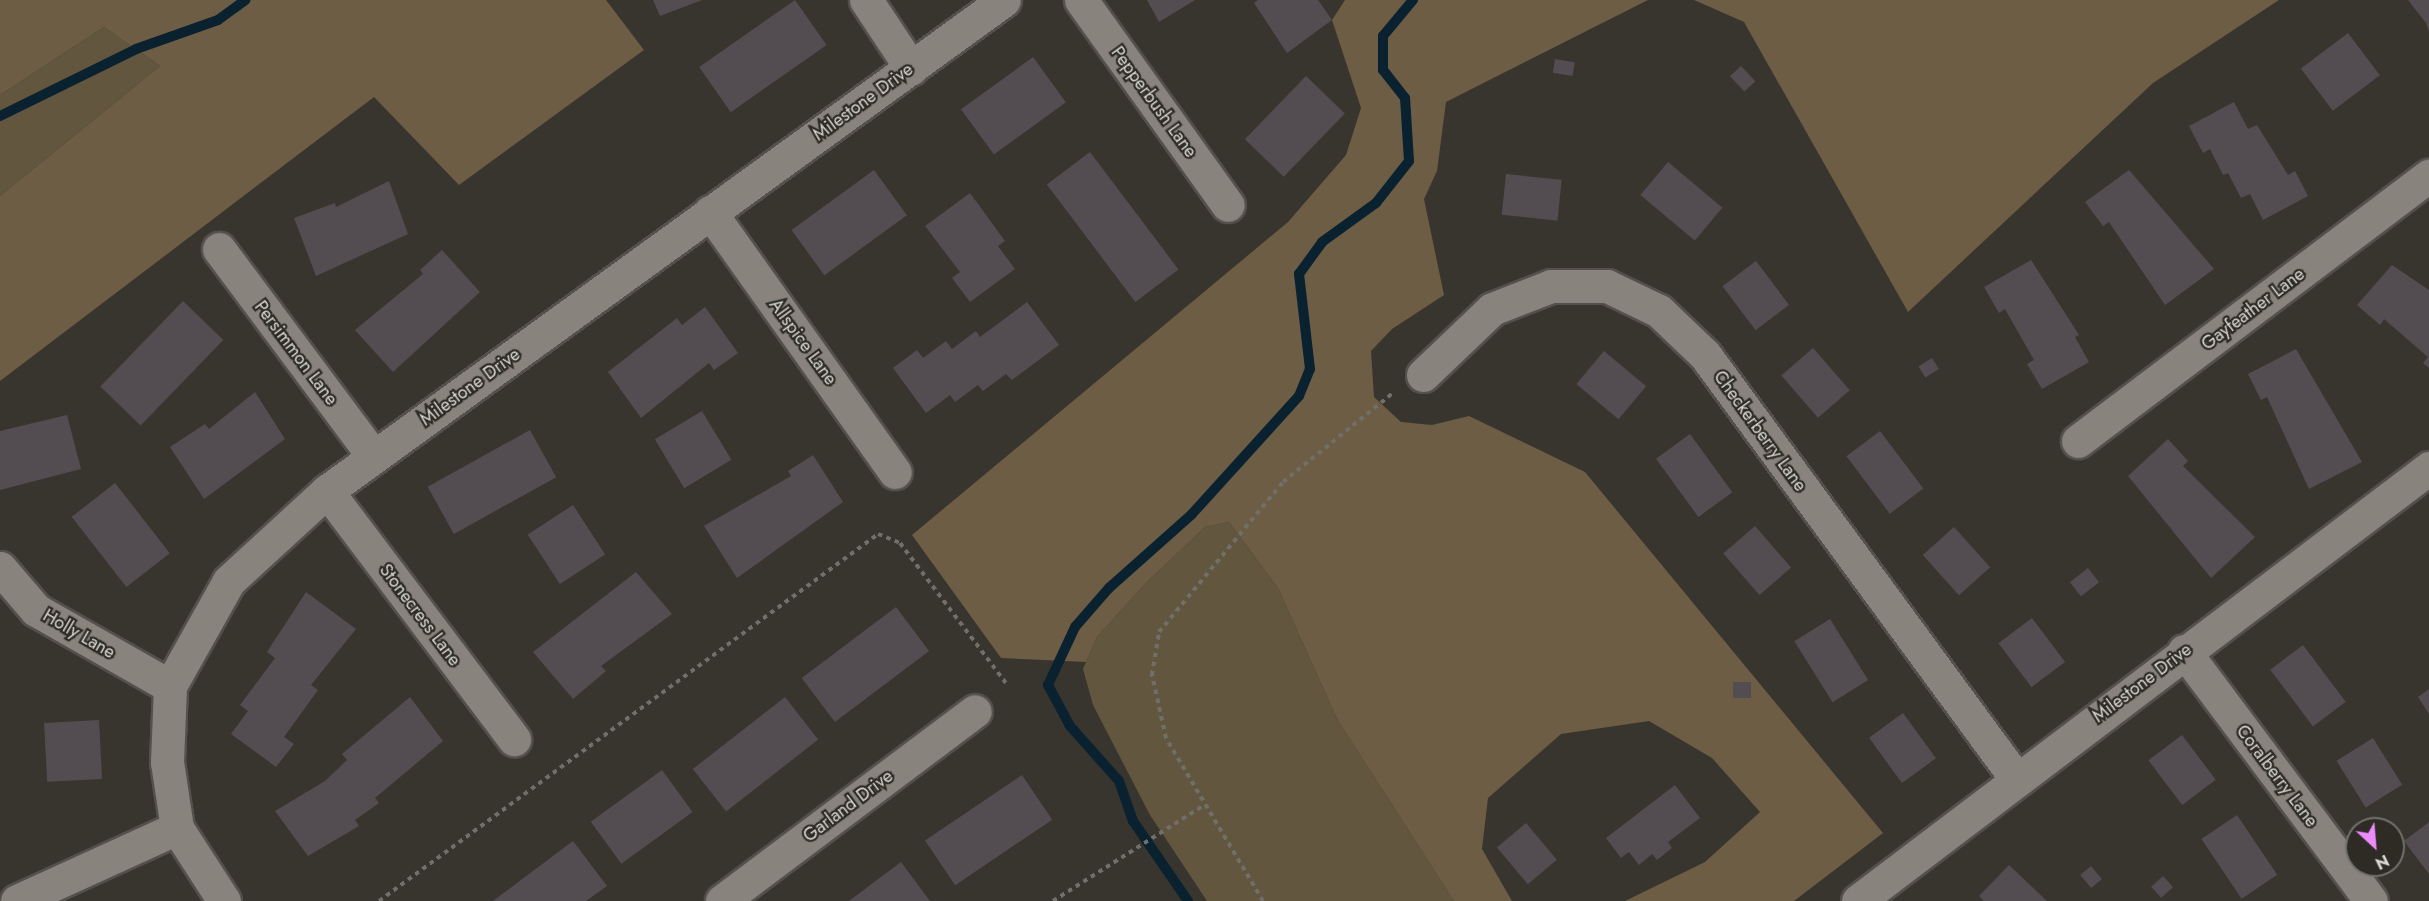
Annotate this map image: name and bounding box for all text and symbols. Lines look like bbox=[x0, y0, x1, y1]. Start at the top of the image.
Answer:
street label: Pepperbush Lane bbox=[1107, 42, 1201, 162]
street label: Milestone Drive bbox=[809, 59, 917, 145]
street label: Gayfeather Lane bbox=[2197, 263, 2309, 355]
street label: Allspice Lane bbox=[765, 295, 841, 389]
street label: Persimmon Lane bbox=[250, 297, 342, 409]
street label: Milestone Drive bbox=[416, 344, 524, 430]
street label: Checkerberry Lane bbox=[1709, 366, 1811, 496]
street label: Stonecress Lane bbox=[375, 560, 465, 670]
street label: Holly Lane bbox=[39, 605, 119, 663]
street label: Milestone Drive bbox=[2088, 639, 2196, 727]
street label: Coralberry Lane bbox=[2232, 721, 2322, 831]
street label: Garland Drive bbox=[799, 765, 897, 847]
north arrow bbox=[2345, 817, 2405, 877]
text: N bbox=[2371, 849, 2393, 875]

